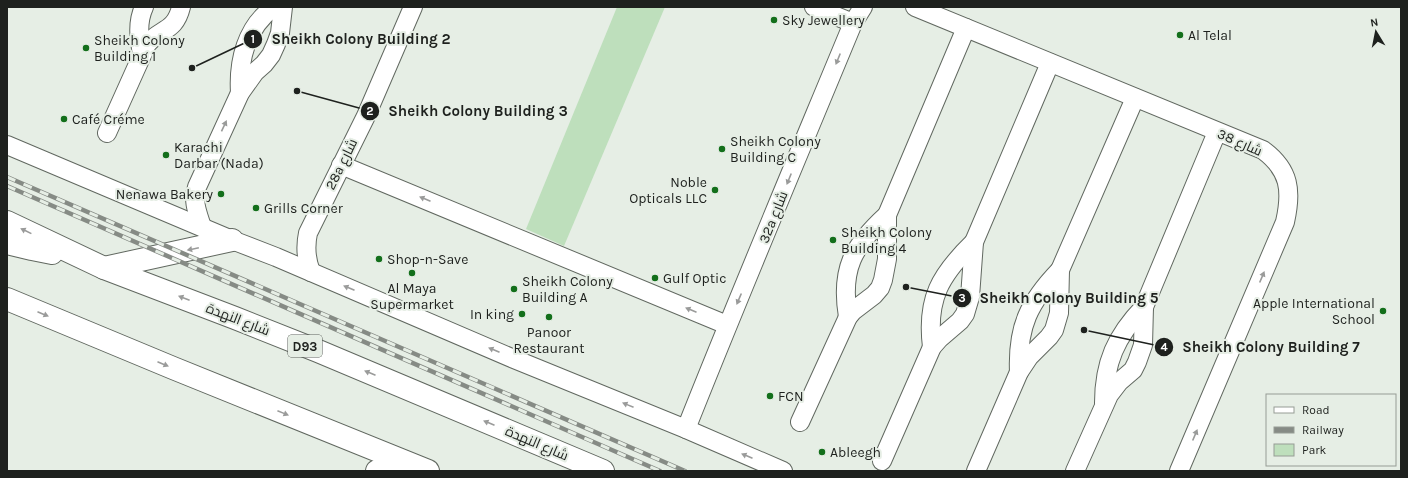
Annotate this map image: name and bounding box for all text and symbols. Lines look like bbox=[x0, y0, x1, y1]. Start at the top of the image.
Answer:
place label: Sky Jewellery bbox=[782, 12, 865, 29]
north arrow bbox=[1356, 12, 1396, 52]
marker: Sky Jewellery bbox=[769, 15, 779, 25]
text: N bbox=[1369, 16, 1379, 30]
callout: Sheikh Colony Building 2 bbox=[243, 25, 458, 52]
place label: Al Telal bbox=[1188, 27, 1232, 44]
text: Sheikh Colony Building 2 bbox=[271, 30, 451, 48]
marker: Al Telal bbox=[1175, 30, 1185, 40]
place label: Sheikh Colony Building 1 bbox=[94, 32, 185, 65]
text: 1 bbox=[251, 32, 255, 46]
marker: Sheikh Colony Building 1 bbox=[81, 43, 91, 53]
one-way arrow bbox=[835, 53, 841, 65]
callout: Sheikh Colony Building 3 bbox=[360, 98, 575, 125]
text: Sheikh Colony Building 3 bbox=[388, 102, 568, 120]
text: 2 bbox=[366, 104, 374, 118]
place label: Café Créme bbox=[72, 111, 145, 128]
marker: Café Créme bbox=[59, 114, 69, 124]
one-way arrow bbox=[221, 120, 227, 131]
street label: شارع 38 bbox=[1215, 125, 1265, 160]
place label: Sheikh Colony Building C bbox=[730, 133, 821, 166]
street label: 28a شارع bbox=[322, 136, 361, 193]
place label: Karachi Darbar (Nada) bbox=[174, 139, 264, 172]
marker: Sheikh Colony Building C bbox=[717, 144, 727, 154]
marker: Karachi Darbar (Nada) bbox=[161, 150, 171, 160]
one-way arrow bbox=[786, 173, 792, 184]
place label: Noble Opticals LLC bbox=[629, 174, 707, 207]
marker: Noble Opticals LLC bbox=[710, 185, 720, 195]
place label: Nenawa Bakery bbox=[116, 186, 213, 203]
marker: Nenawa Bakery bbox=[216, 189, 226, 199]
street label: 32a شارع bbox=[755, 189, 792, 246]
one-way arrow bbox=[418, 196, 430, 202]
place label: Grills Corner bbox=[264, 200, 344, 217]
marker: Grills Corner bbox=[251, 203, 261, 213]
place label: Sheikh Colony Building 4 bbox=[841, 224, 932, 257]
one-way arrow bbox=[20, 228, 32, 234]
marker: Sheikh Colony Building 4 bbox=[828, 235, 838, 245]
one-way arrow bbox=[187, 246, 200, 252]
place label: Shop-n-Save bbox=[387, 251, 468, 268]
marker: Shop-n-Save bbox=[374, 254, 384, 264]
marker: Al Maya Supermarket bbox=[407, 268, 417, 278]
place label: Gulf Optic bbox=[663, 270, 726, 287]
one-way arrow bbox=[1259, 270, 1265, 282]
place label: Sheikh Colony Building A bbox=[522, 273, 613, 306]
marker: Gulf Optic bbox=[650, 273, 660, 283]
place label: Al Maya Supermarket bbox=[370, 280, 454, 313]
marker: Sheikh Colony Building A bbox=[509, 284, 519, 294]
callout: Sheikh Colony Building 5 bbox=[952, 284, 1166, 311]
one-way arrow bbox=[343, 285, 355, 291]
text: Sheikh Colony Building 5 bbox=[980, 289, 1159, 307]
text: 3 bbox=[958, 291, 966, 305]
one-way arrow bbox=[735, 293, 741, 305]
one-way arrow bbox=[177, 295, 189, 301]
place label: Apple International School bbox=[1253, 295, 1375, 328]
street label: شارع النهدة bbox=[203, 300, 272, 339]
place label: In king bbox=[470, 306, 514, 323]
marker: Apple International School bbox=[1378, 306, 1388, 316]
one-way arrow bbox=[685, 307, 697, 314]
marker: In king bbox=[517, 309, 527, 319]
one-way arrow bbox=[37, 311, 49, 317]
marker: Panoor Restaurant bbox=[544, 312, 554, 322]
place label: Panoor Restaurant bbox=[513, 324, 585, 357]
callout: Sheikh Colony Building 7 bbox=[1154, 333, 1368, 360]
road number: D93 bbox=[288, 335, 322, 357]
text: Sheikh Colony Building 7 bbox=[1182, 338, 1360, 356]
text: 4 bbox=[1160, 340, 1168, 354]
one-way arrow bbox=[488, 347, 500, 353]
one-way arrow bbox=[157, 362, 169, 368]
one-way arrow bbox=[363, 369, 375, 375]
place label: FCN bbox=[778, 388, 804, 405]
marker: FCN bbox=[765, 391, 775, 401]
legend bbox=[1266, 394, 1396, 466]
one-way arrow bbox=[621, 402, 633, 408]
text: Road bbox=[1302, 403, 1330, 417]
one-way arrow bbox=[278, 411, 290, 417]
one-way arrow bbox=[484, 420, 495, 426]
street label: شارع النهدة bbox=[503, 423, 571, 464]
text: Railway bbox=[1302, 423, 1344, 437]
one-way arrow bbox=[1192, 429, 1198, 441]
text: Park bbox=[1302, 443, 1327, 457]
place label: Ableegh bbox=[830, 444, 881, 461]
marker: Ableegh bbox=[817, 447, 827, 457]
one-way arrow bbox=[741, 452, 753, 458]

